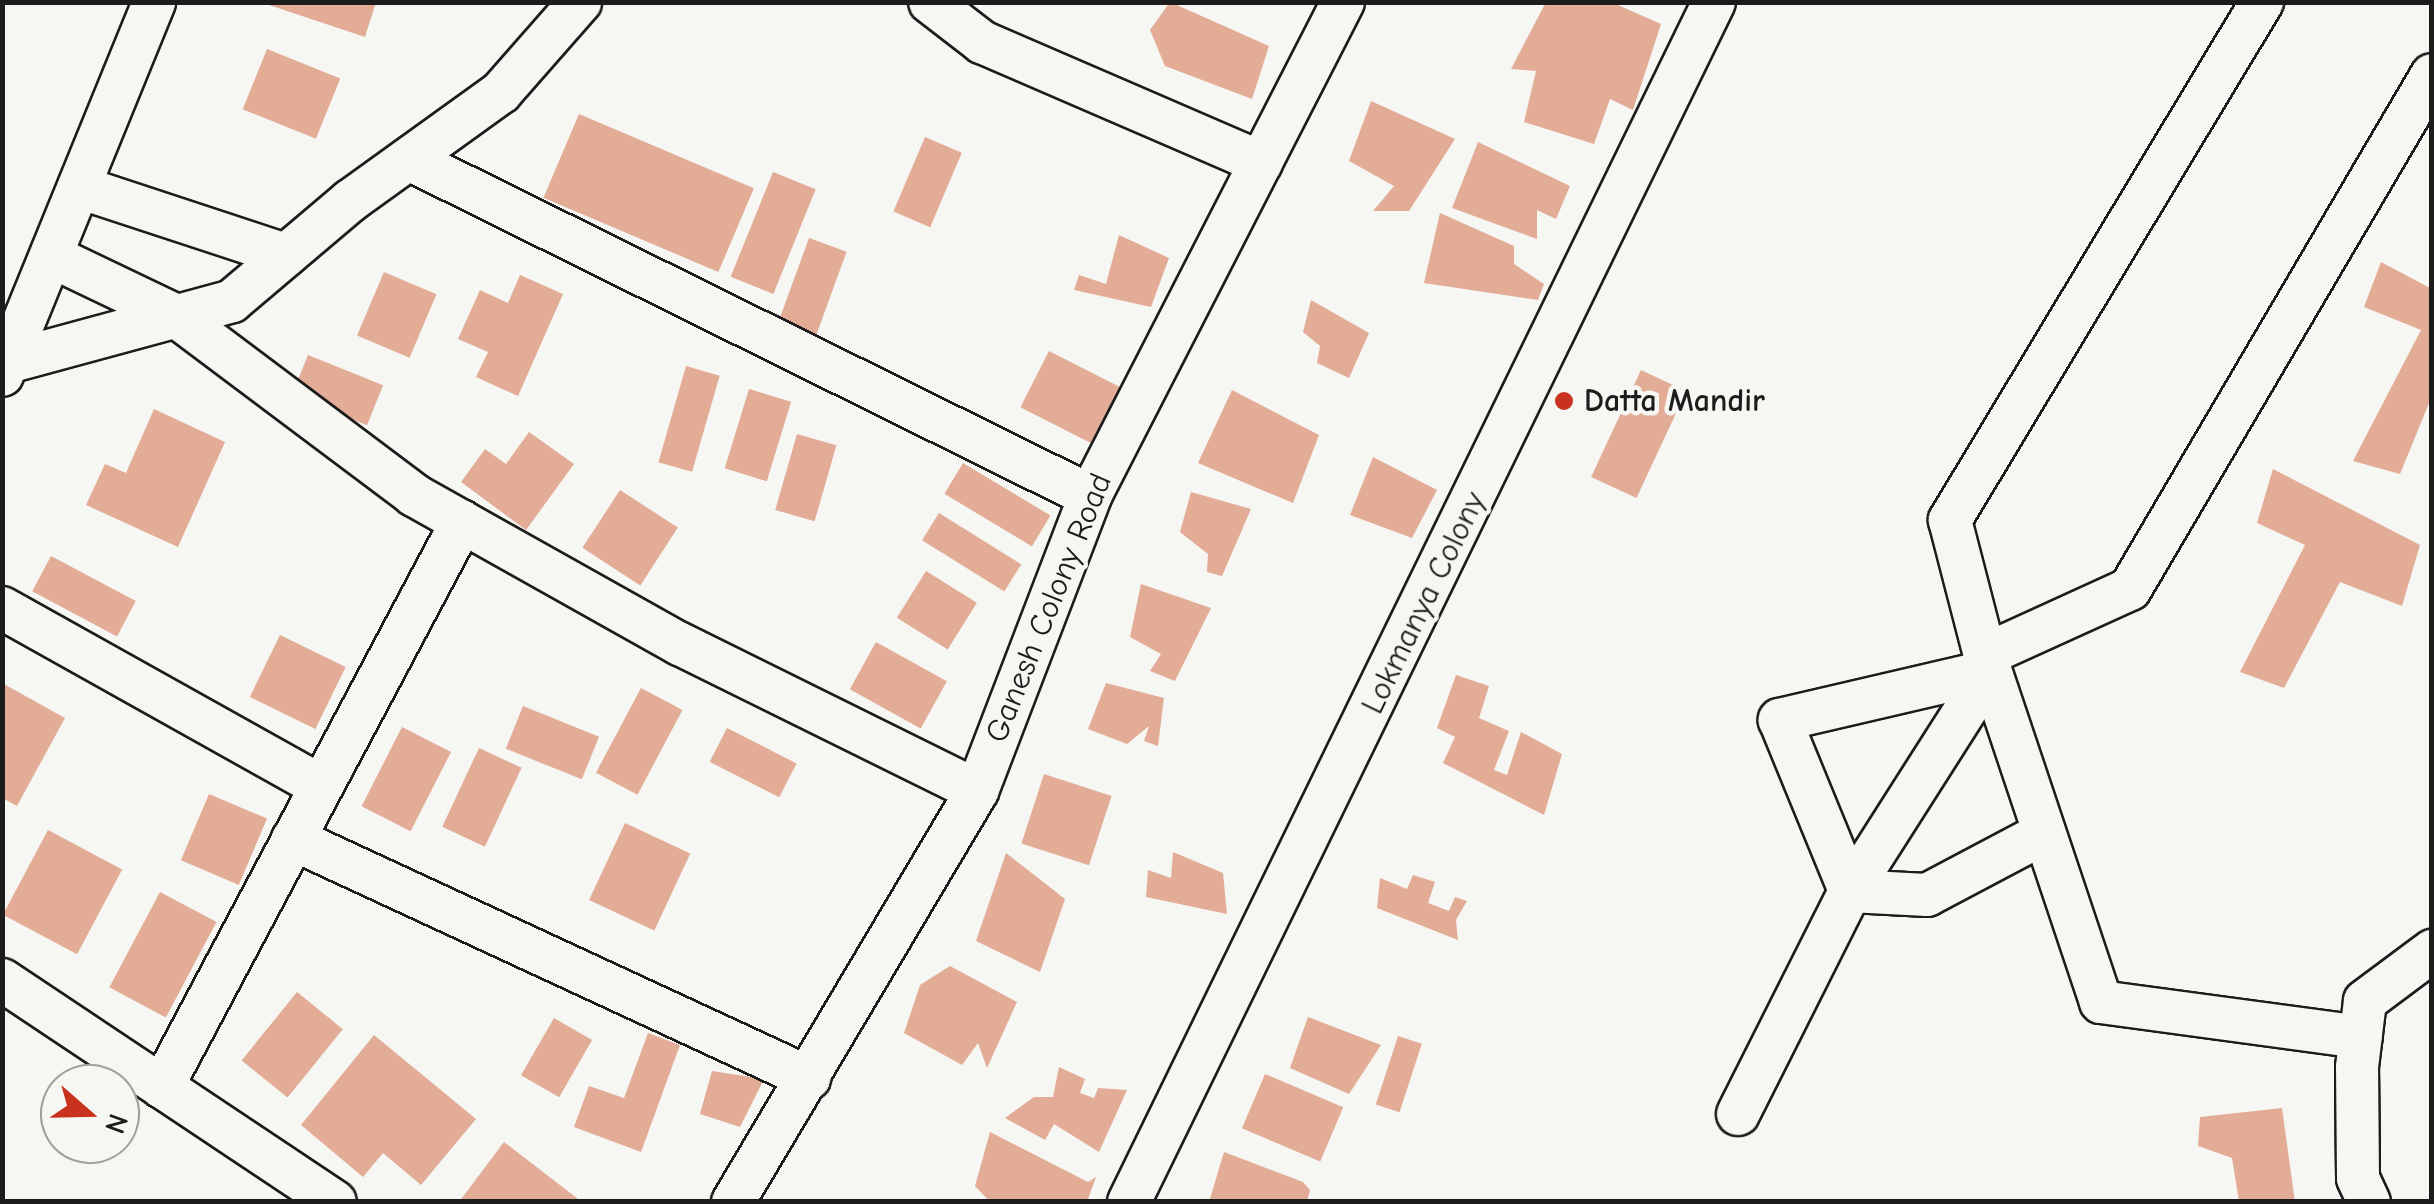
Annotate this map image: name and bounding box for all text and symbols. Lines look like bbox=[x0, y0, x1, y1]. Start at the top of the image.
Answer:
place label: Datta Mandir bbox=[1584, 382, 1765, 420]
marker: Datta Mandir bbox=[1553, 390, 1575, 412]
street label: Ganesh Colony Road bbox=[978, 468, 1120, 748]
street label: Lokmanya Colony bbox=[1354, 486, 1494, 720]
north arrow bbox=[40, 1064, 140, 1164]
text: N bbox=[98, 1110, 134, 1138]

